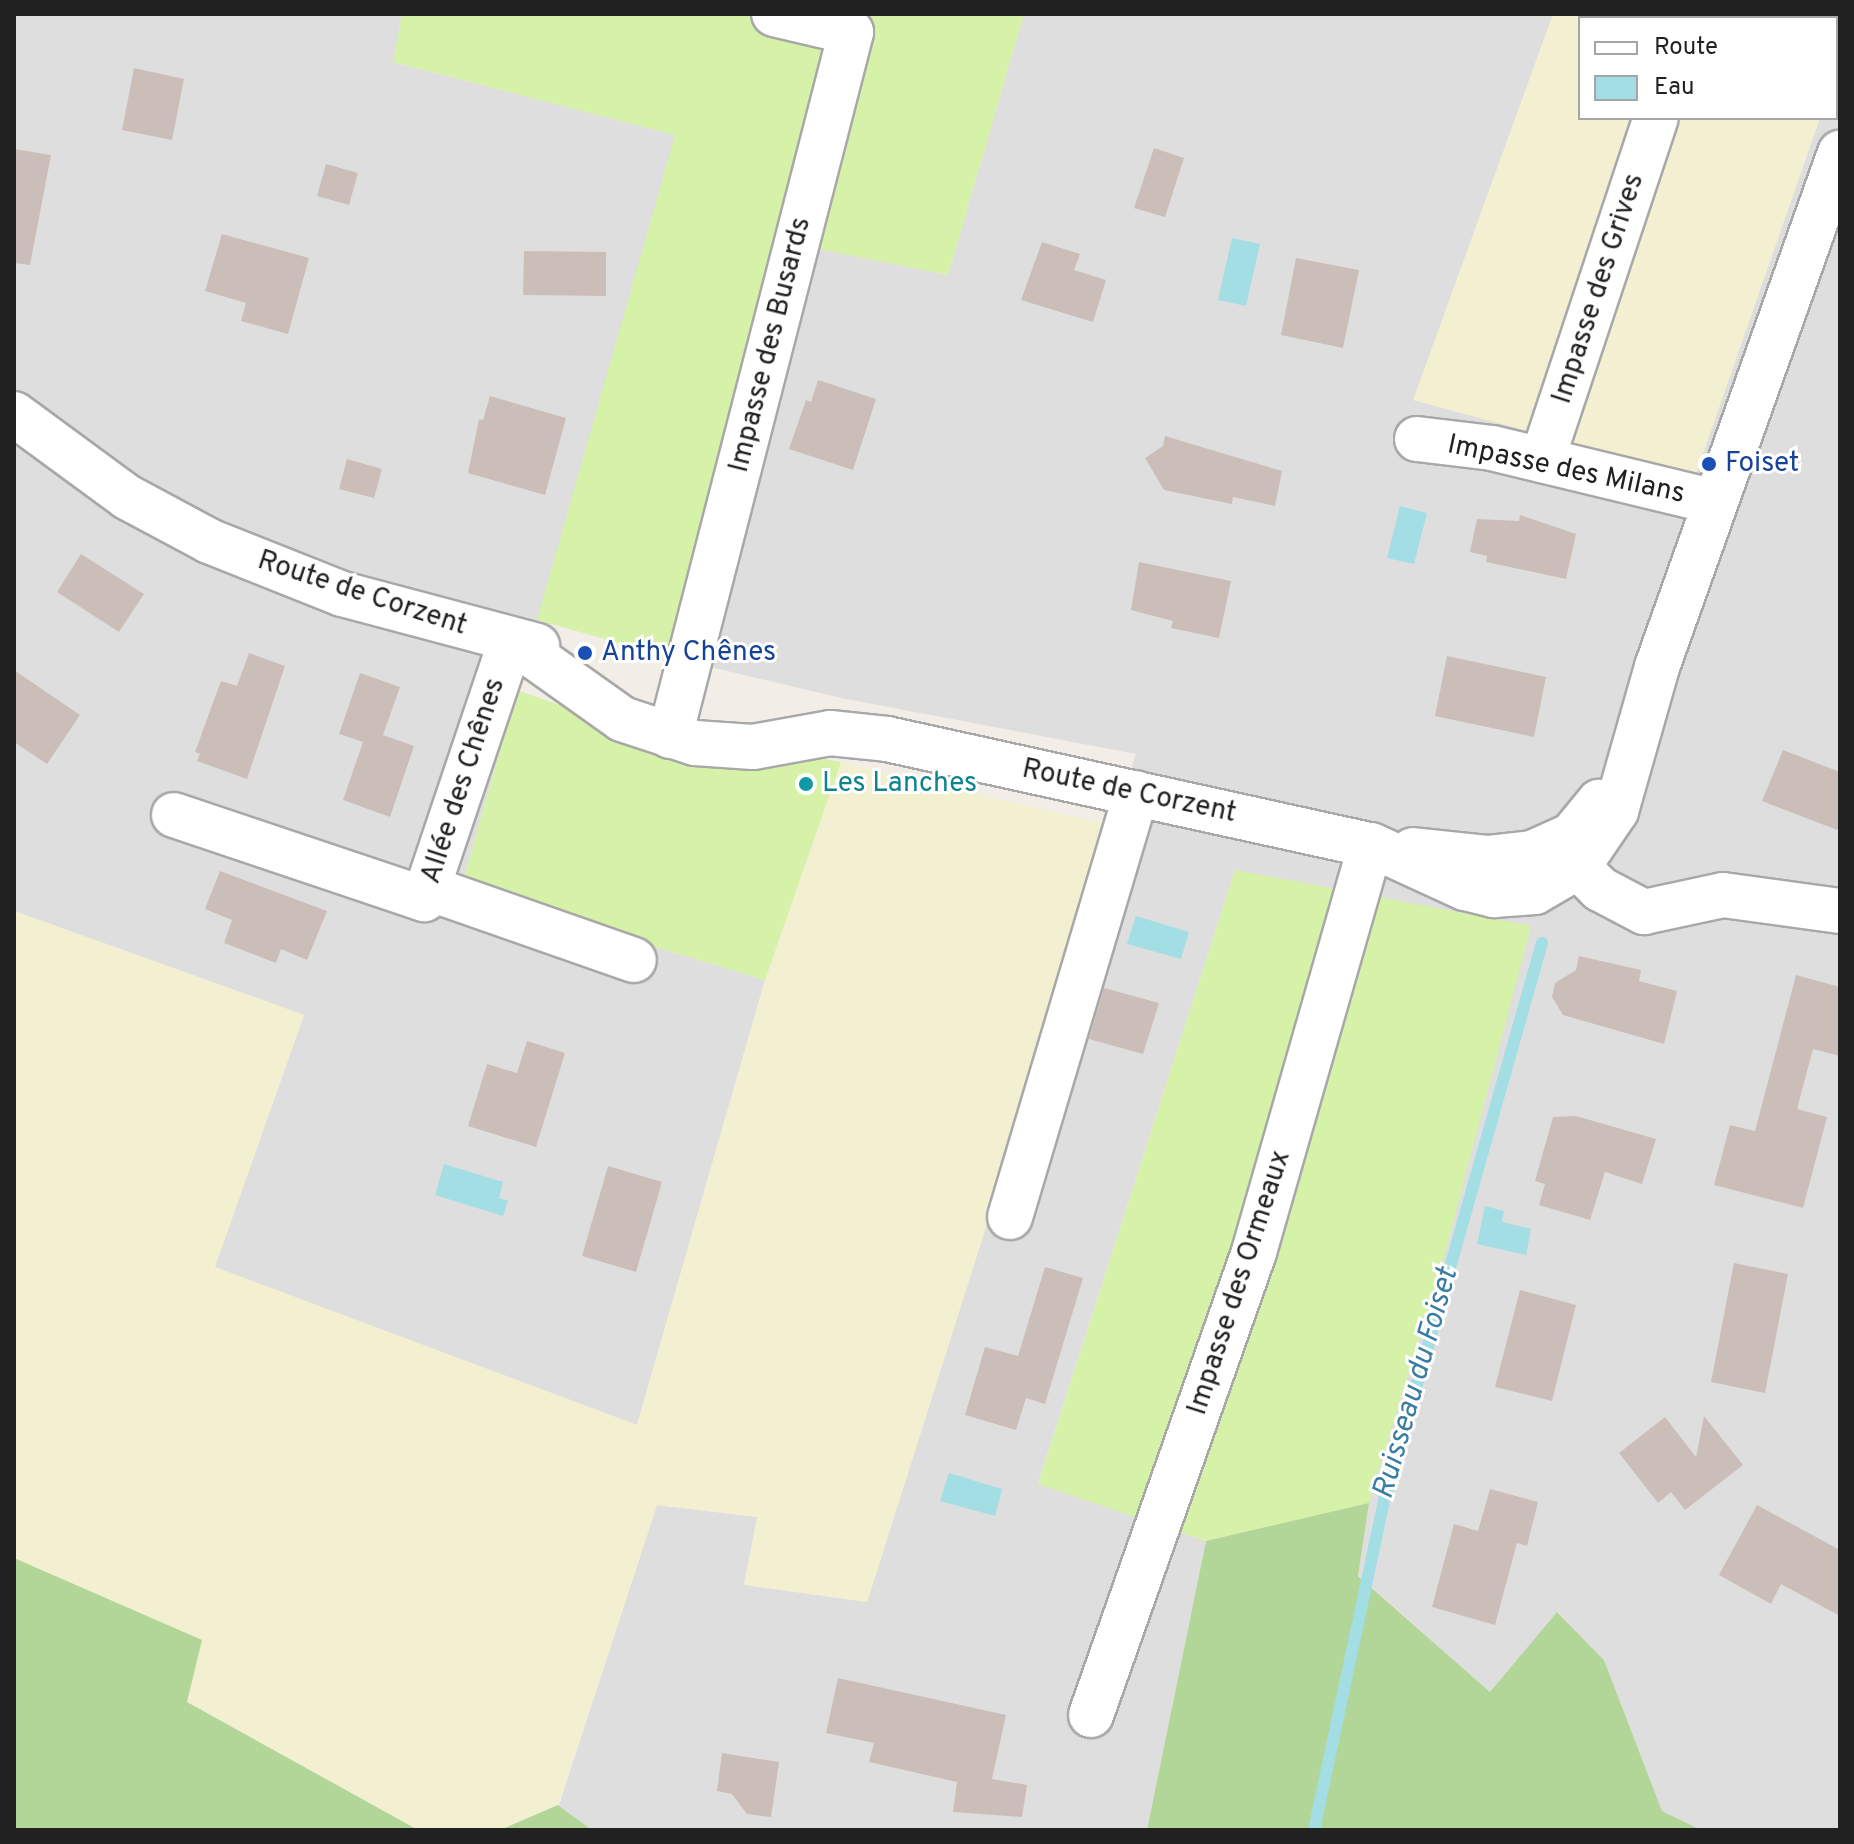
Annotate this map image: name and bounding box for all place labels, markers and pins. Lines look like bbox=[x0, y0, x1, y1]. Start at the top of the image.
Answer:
place label: Foiset bbox=[1725, 447, 1799, 481]
marker: Foiset bbox=[1700, 455, 1718, 473]
place label: Anthy Chênes bbox=[601, 636, 776, 670]
marker: Anthy Chênes bbox=[576, 644, 594, 662]
place label: Les Lanches bbox=[822, 767, 977, 801]
marker: Les Lanches bbox=[797, 775, 815, 793]

